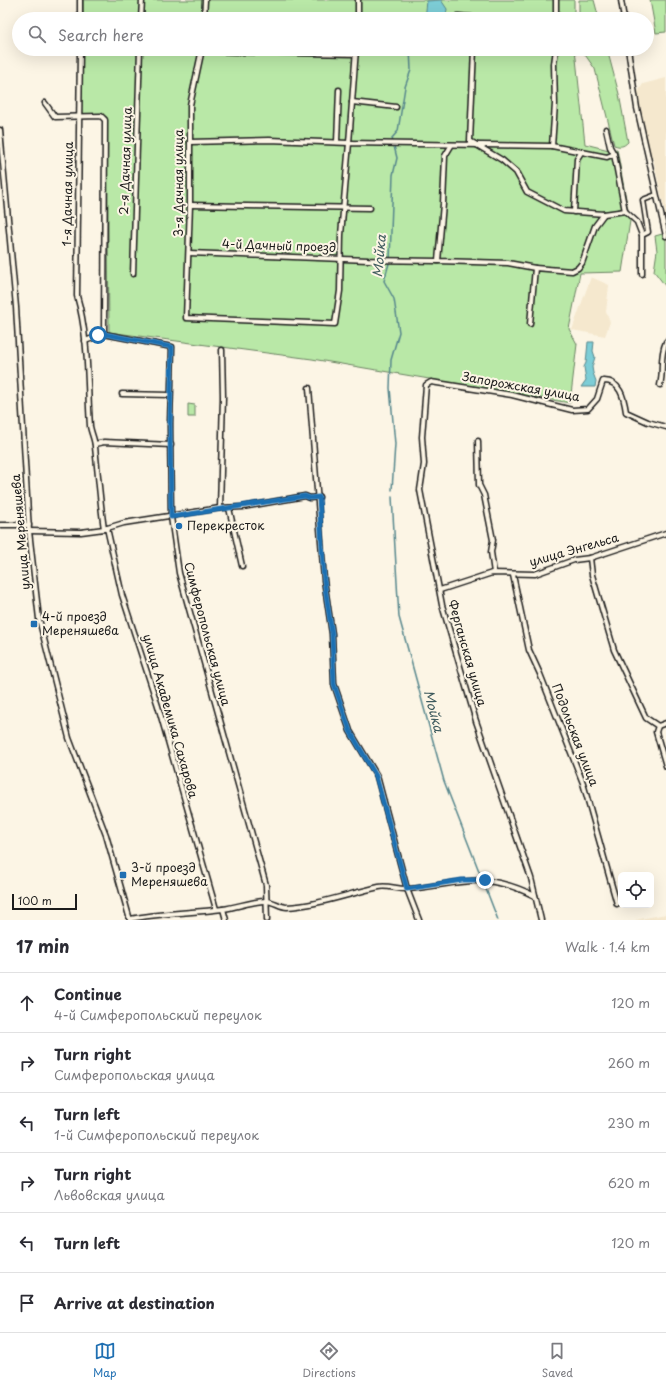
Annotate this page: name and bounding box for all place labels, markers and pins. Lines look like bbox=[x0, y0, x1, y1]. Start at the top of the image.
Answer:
place label: Перекресток bbox=[187, 516, 265, 534]
marker: Перекресток bbox=[174, 521, 184, 531]
place label: 4-й проезд Мереняшева bbox=[42, 607, 119, 639]
marker: 4-й проезд Мереняшева bbox=[29, 619, 39, 629]
place label: 3-й проезд Мереняшева bbox=[131, 858, 208, 890]
marker: 3-й проезд Мереняшева bbox=[118, 870, 128, 880]

